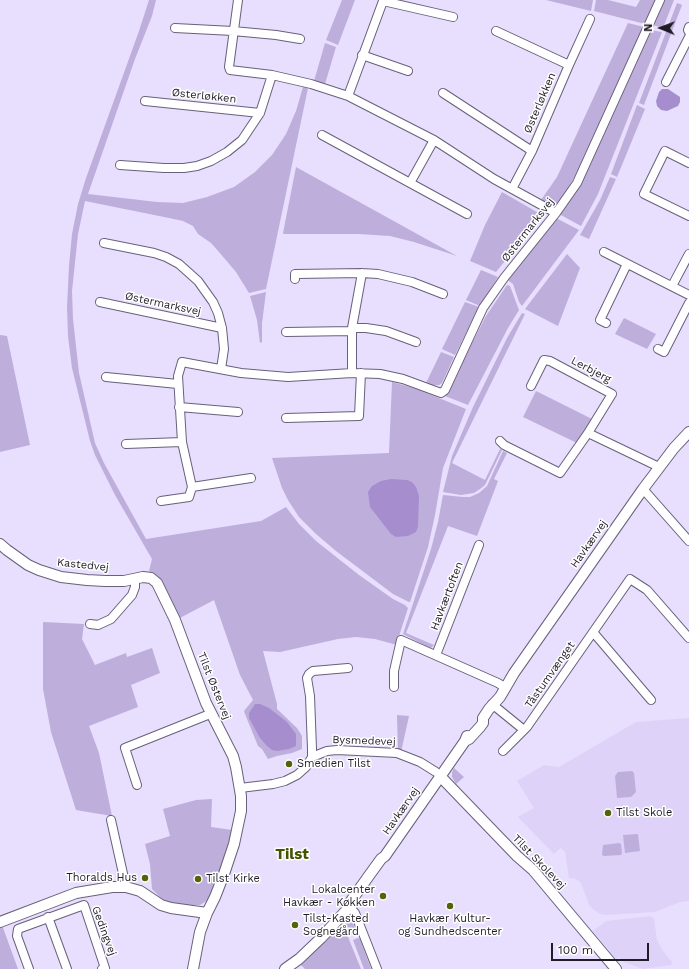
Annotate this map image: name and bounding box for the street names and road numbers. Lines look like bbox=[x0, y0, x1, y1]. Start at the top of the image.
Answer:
street label: Østerløkken bbox=[521, 71, 559, 135]
street label: Østerløkken bbox=[171, 86, 237, 106]
street label: Østermarksvej bbox=[499, 195, 557, 265]
street label: Østermarksvej bbox=[124, 289, 202, 319]
street label: Lerbjerg bbox=[569, 354, 613, 386]
street label: Havkærvej bbox=[568, 518, 610, 570]
street label: Kastedvej bbox=[56, 556, 110, 574]
street label: Havkærtoften bbox=[428, 560, 466, 632]
street label: Tåstumvænget bbox=[522, 639, 578, 711]
street label: Tilst Østervej bbox=[195, 650, 233, 722]
street label: Bysmedevej bbox=[332, 733, 396, 749]
street label: Havkærvej bbox=[380, 785, 422, 837]
street label: Tilst Skolevej bbox=[510, 832, 568, 892]
street label: Gedingvej bbox=[89, 904, 119, 958]

